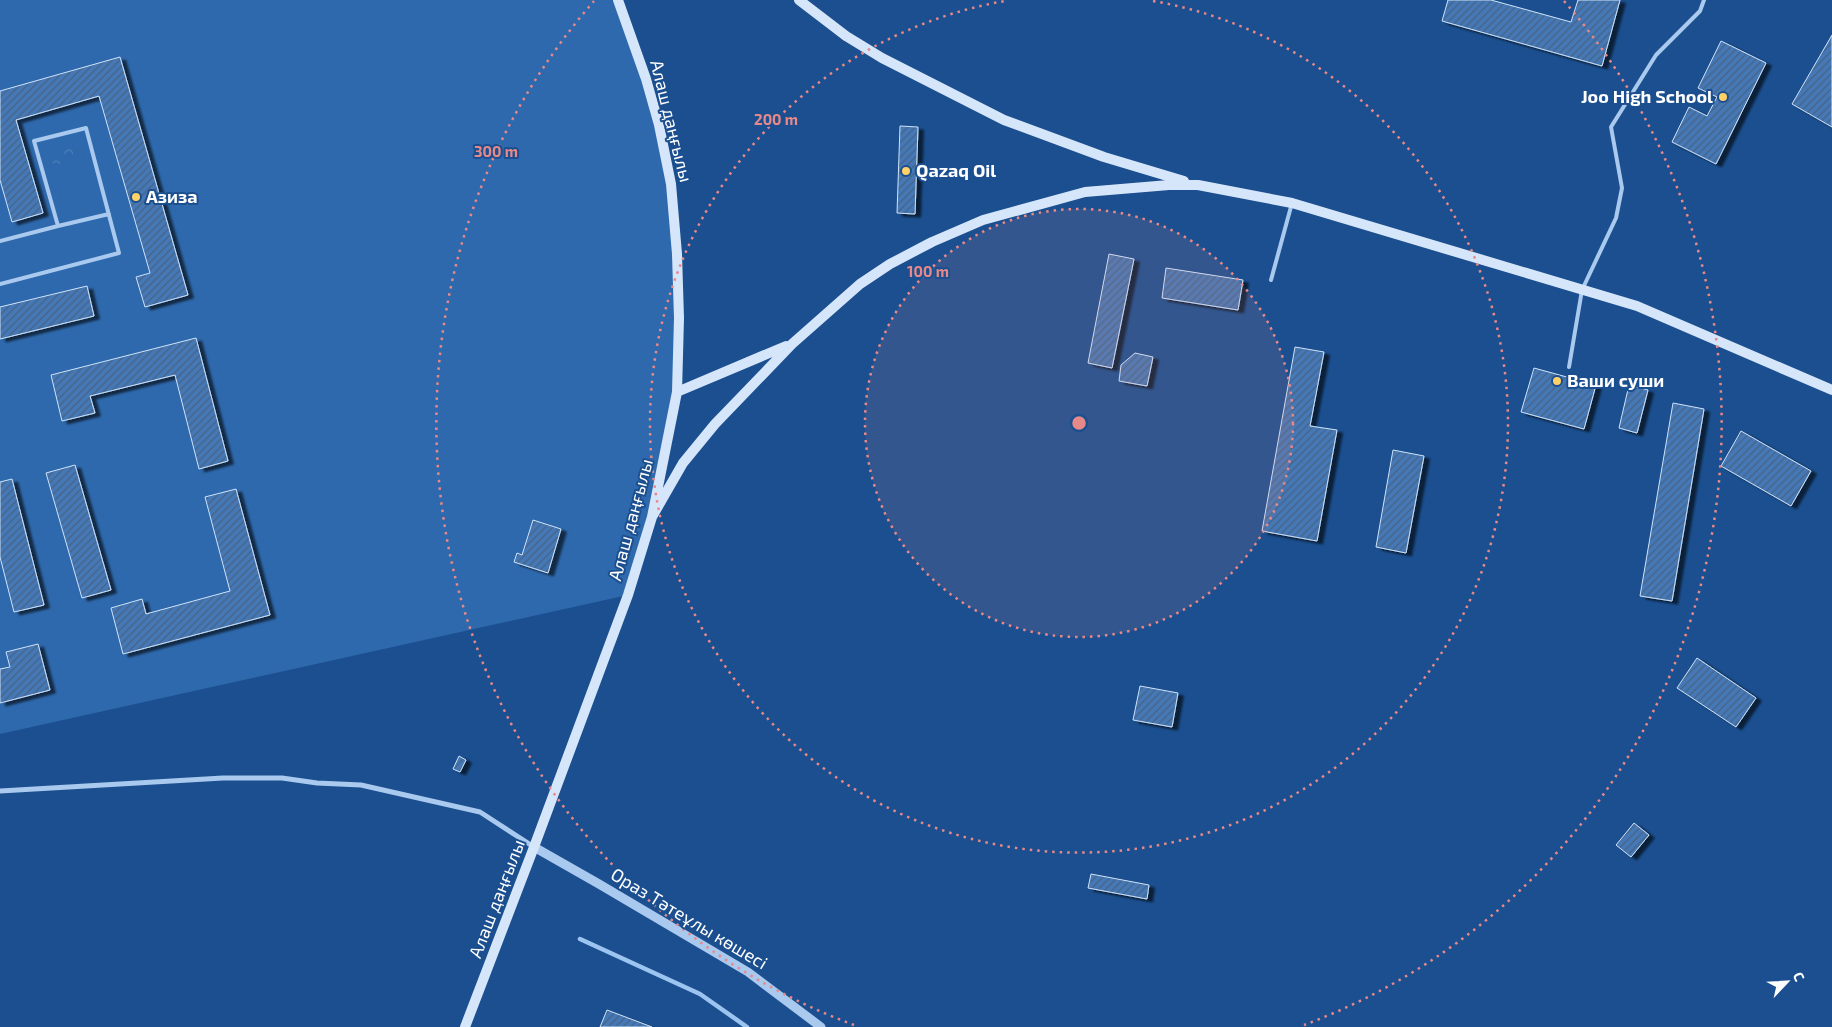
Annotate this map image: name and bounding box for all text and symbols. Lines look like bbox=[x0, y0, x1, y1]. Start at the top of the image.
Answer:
street label: Алаш даңғылы bbox=[646, 57, 698, 184]
place label: Joo High School bbox=[1581, 85, 1713, 107]
marker: Joo High School bbox=[1717, 91, 1729, 103]
text: 200 m bbox=[754, 110, 798, 128]
text: 300 m bbox=[474, 142, 518, 160]
place label: Qazaq Oil bbox=[916, 159, 996, 181]
marker: Qazaq Oil bbox=[900, 165, 912, 177]
place label: Азиза bbox=[146, 185, 198, 207]
marker: Азиза bbox=[130, 191, 142, 203]
text: 100 m bbox=[907, 262, 949, 280]
place label: Ваши суши bbox=[1567, 369, 1664, 391]
marker: Ваши суши bbox=[1551, 375, 1563, 387]
centre of rings bbox=[1070, 414, 1088, 432]
street label: Алаш даңғылы bbox=[603, 456, 657, 583]
street label: Алаш даңғылы bbox=[463, 836, 529, 961]
street label: Ораз Тәтеұлы көшесі bbox=[607, 863, 772, 974]
north arrow bbox=[1762, 957, 1812, 1007]
text: С bbox=[1790, 969, 1809, 984]

